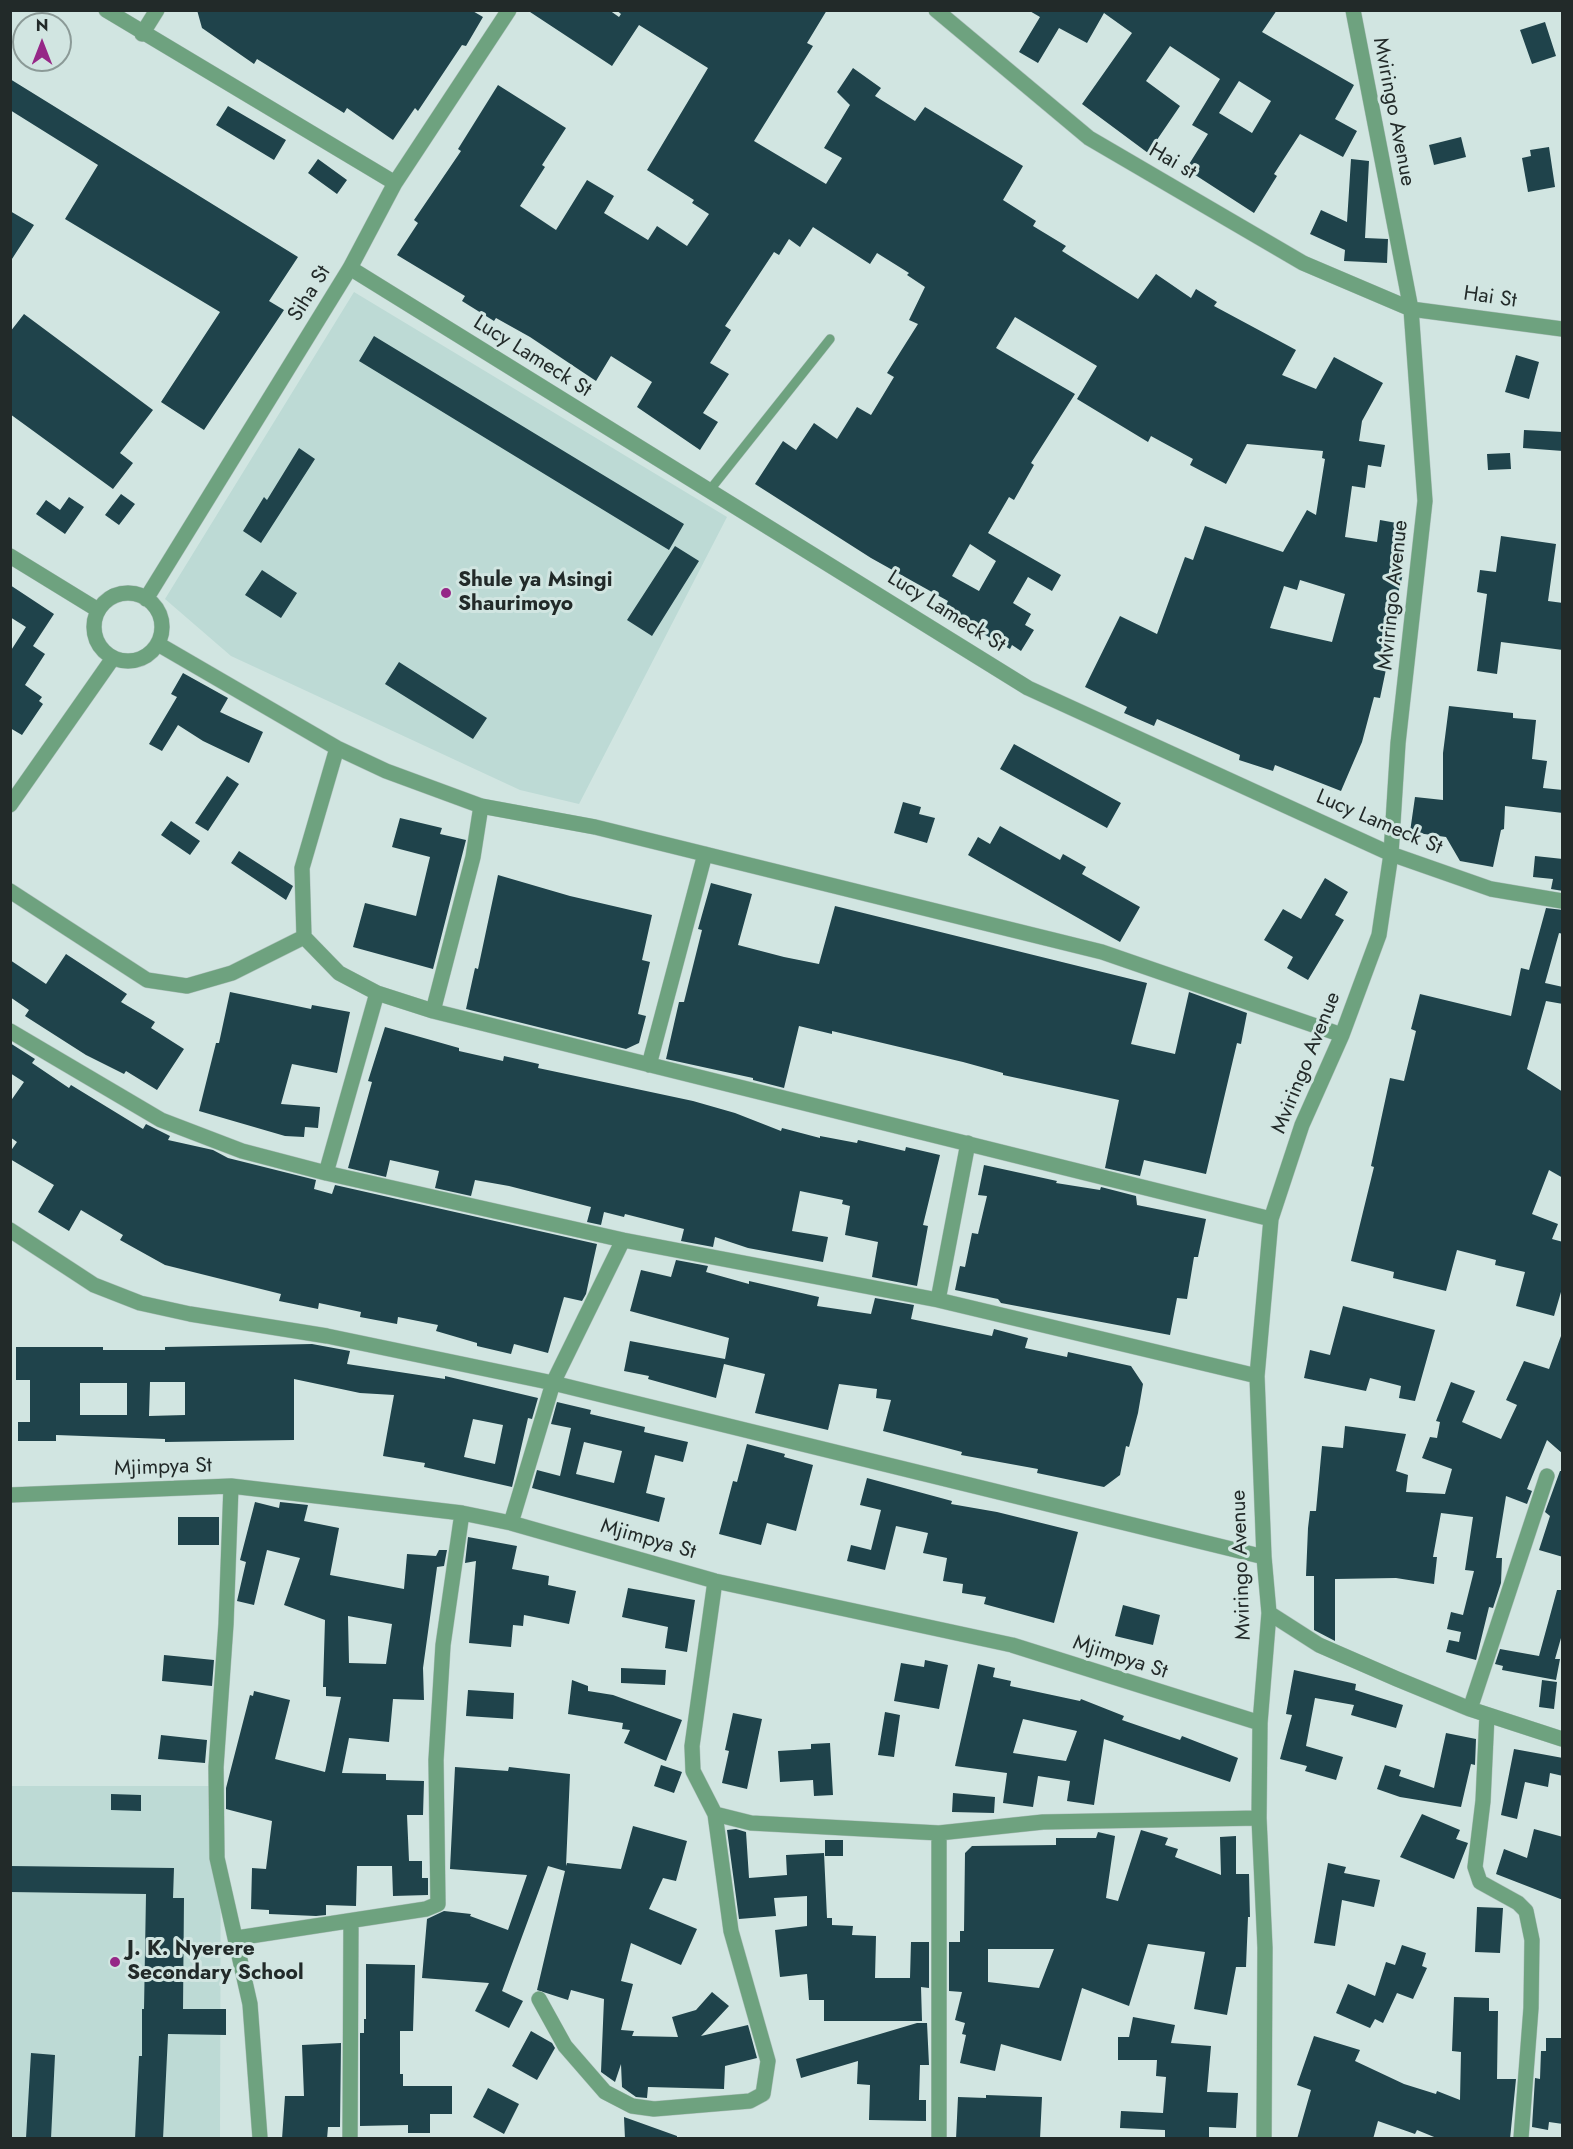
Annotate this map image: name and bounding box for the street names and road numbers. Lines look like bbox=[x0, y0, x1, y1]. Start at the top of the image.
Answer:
street label: Mviringo Avenue bbox=[1366, 36, 1420, 188]
street label: Hai st bbox=[1144, 138, 1200, 186]
street label: Siha St bbox=[283, 261, 337, 327]
street label: Hai St bbox=[1462, 282, 1518, 314]
street label: Lucy Lameck St bbox=[468, 311, 596, 403]
street label: Mviringo Avenue bbox=[1374, 519, 1414, 671]
street label: Lucy Lameck St bbox=[882, 566, 1010, 658]
street label: Lucy Lameck St bbox=[1312, 785, 1446, 861]
street label: Mviringo Avenue bbox=[1267, 988, 1347, 1138]
street label: Mjimpya St bbox=[114, 1454, 212, 1482]
street label: Mviringo Avenue bbox=[1227, 1489, 1257, 1641]
street label: Mjimpya St bbox=[597, 1514, 699, 1566]
street label: Mjimpya St bbox=[1070, 1631, 1170, 1685]

